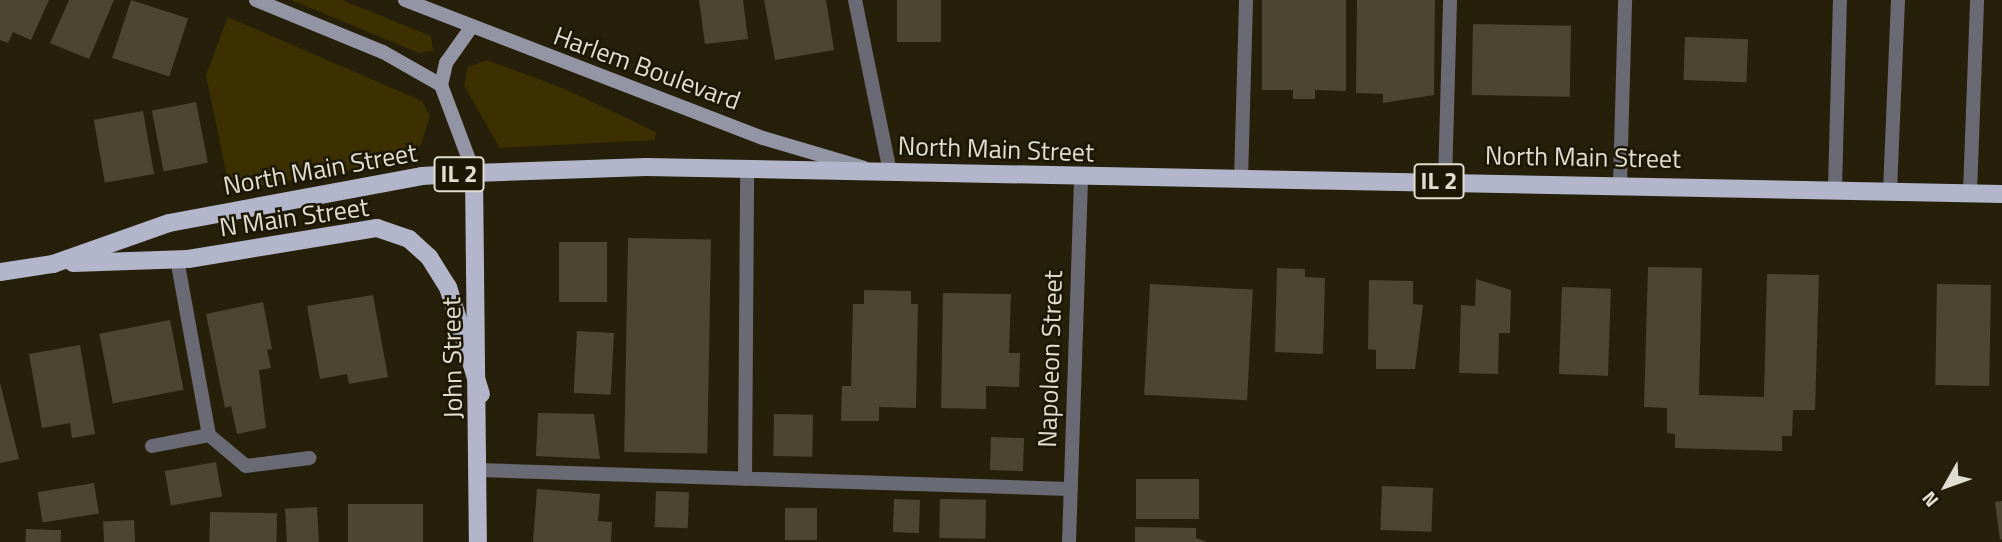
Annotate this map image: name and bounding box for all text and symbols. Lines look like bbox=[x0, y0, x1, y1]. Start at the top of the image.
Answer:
street label: Harlem Boulevard bbox=[549, 20, 745, 116]
street label: North Main Street bbox=[897, 130, 1095, 168]
street label: North Main Street bbox=[221, 137, 419, 201]
street label: North Main Street bbox=[1485, 140, 1681, 174]
road number: IL 2 bbox=[433, 154, 485, 194]
road number: IL 2 bbox=[1413, 160, 1465, 202]
street label: N Main Street bbox=[217, 191, 371, 243]
street label: Napoleon Street bbox=[1031, 270, 1069, 448]
street label: John Street bbox=[435, 297, 469, 419]
north arrow bbox=[1911, 451, 1981, 521]
text: N bbox=[1914, 485, 1945, 514]

